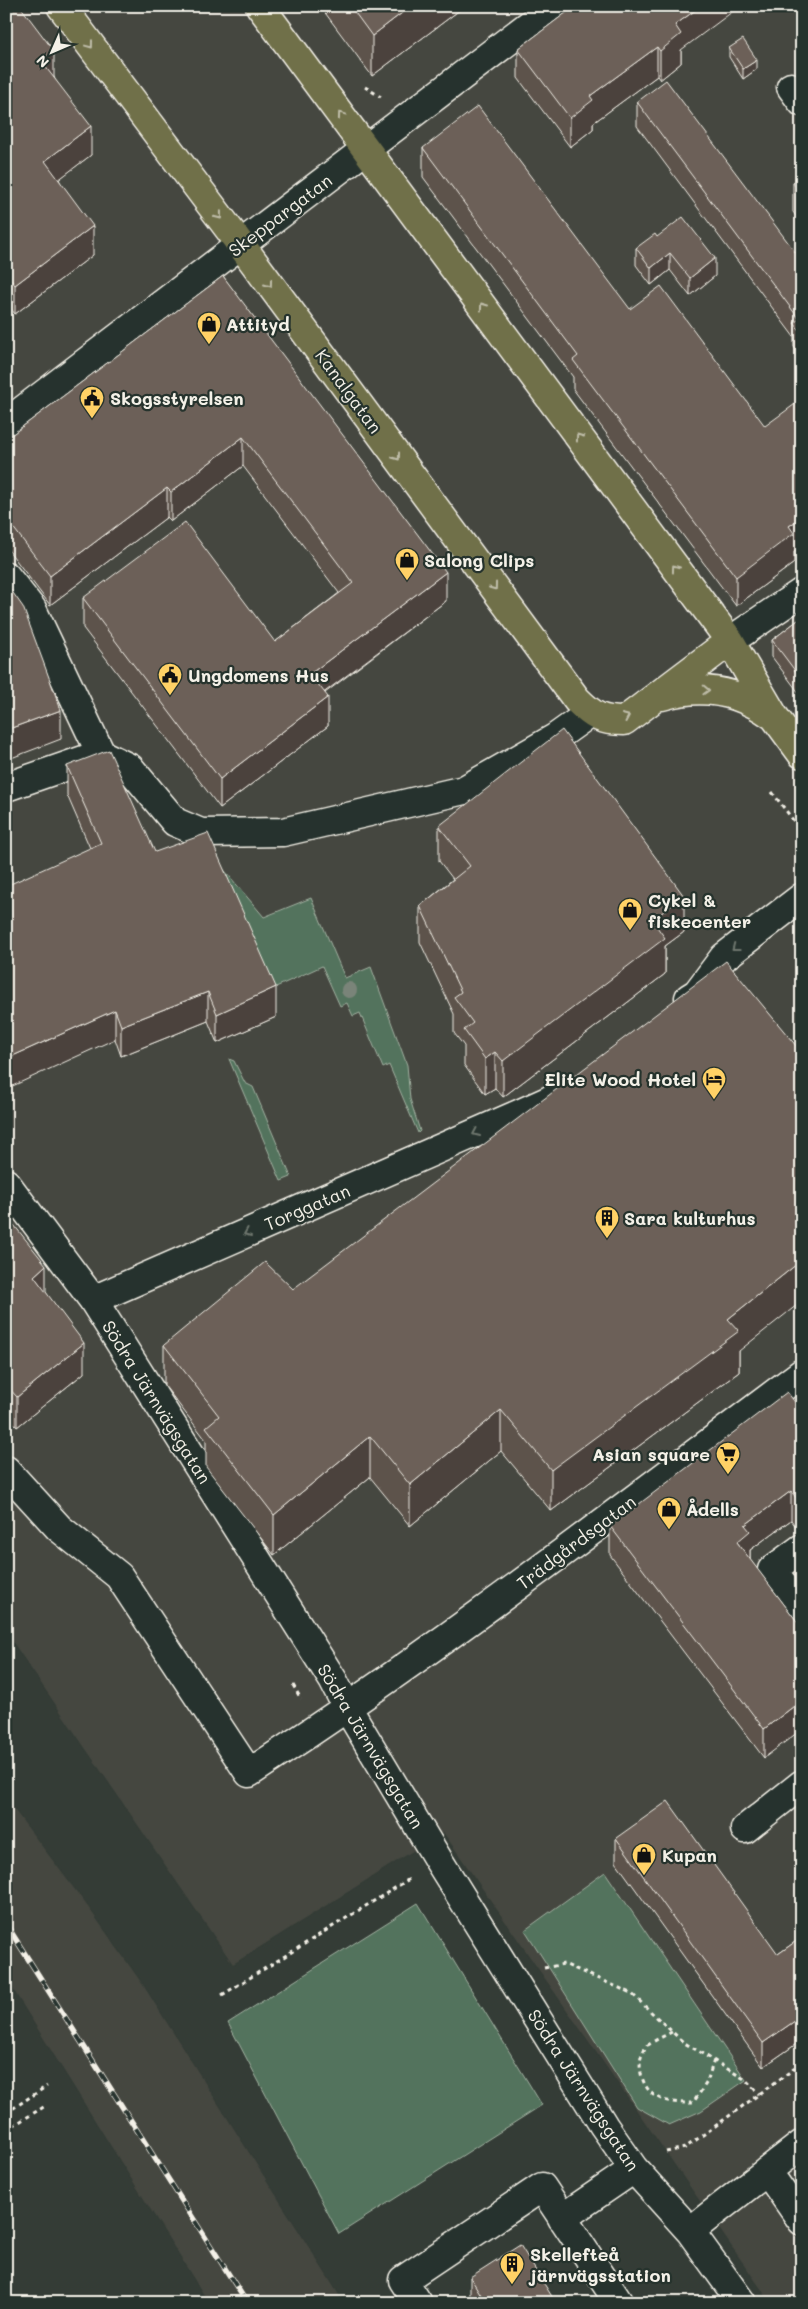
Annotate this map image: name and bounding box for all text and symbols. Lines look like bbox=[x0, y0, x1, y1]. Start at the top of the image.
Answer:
north arrow bbox=[28, 28, 78, 78]
one-way arrow bbox=[84, 39, 93, 49]
text: N bbox=[32, 51, 53, 72]
one-way arrow bbox=[339, 112, 347, 121]
street label: Skeppargatan bbox=[223, 168, 337, 262]
one-way arrow bbox=[213, 210, 221, 219]
one-way arrow bbox=[264, 278, 272, 287]
one-way arrow bbox=[480, 303, 488, 312]
shop icon: Attityd bbox=[196, 311, 222, 345]
place label: Attityd bbox=[226, 312, 290, 336]
street label: Kanalgatan bbox=[310, 344, 388, 438]
public building icon: Skogsstyrelsen bbox=[79, 385, 105, 419]
place label: Skogsstyrelsen bbox=[110, 386, 244, 410]
one-way arrow bbox=[576, 433, 585, 443]
one-way arrow bbox=[391, 451, 400, 461]
shop icon: Salong Clips bbox=[394, 547, 420, 581]
place label: Salong Clips bbox=[424, 548, 534, 572]
one-way arrow bbox=[672, 564, 681, 574]
one-way arrow bbox=[488, 581, 497, 591]
public building icon: Ungdomens Hus bbox=[157, 662, 183, 696]
place label: Ungdomens Hus bbox=[188, 663, 329, 687]
one-way arrow bbox=[702, 685, 710, 695]
one-way arrow bbox=[621, 714, 630, 724]
place label: Cykel & fiskecenter bbox=[648, 888, 751, 933]
shop icon: Cykel & fiskecenter bbox=[617, 897, 643, 931]
one-way arrow bbox=[732, 942, 741, 951]
hotel icon: Elite Wood Hotel bbox=[701, 1066, 727, 1100]
place label: Elite Wood Hotel bbox=[544, 1067, 696, 1091]
one-way arrow bbox=[472, 1126, 481, 1137]
street label: Torggatan bbox=[260, 1178, 354, 1236]
building icon: Sara kulturhus bbox=[594, 1205, 620, 1239]
place label: Sara kulturhus bbox=[624, 1206, 756, 1230]
one-way arrow bbox=[243, 1227, 252, 1237]
street label: Södra Järnvägsgatan bbox=[97, 1316, 217, 1488]
supermarket icon: Asian square bbox=[715, 1441, 741, 1475]
place label: Asian square bbox=[592, 1442, 710, 1466]
street label: Trädgårdsgatan bbox=[512, 1489, 640, 1595]
shop icon: Ådells bbox=[656, 1496, 682, 1530]
place label: Ådells bbox=[686, 1497, 739, 1521]
street label: Södra Järnvägsgatan bbox=[312, 1659, 430, 1833]
shop icon: Kupan bbox=[631, 1842, 657, 1876]
place label: Kupan bbox=[662, 1843, 717, 1867]
street label: Södra Järnvägsgatan bbox=[523, 2005, 645, 2175]
place label: Skellefteå järnvägsstation bbox=[528, 2242, 671, 2287]
building icon: Skellefteå järnvägsstation bbox=[499, 2251, 525, 2285]

